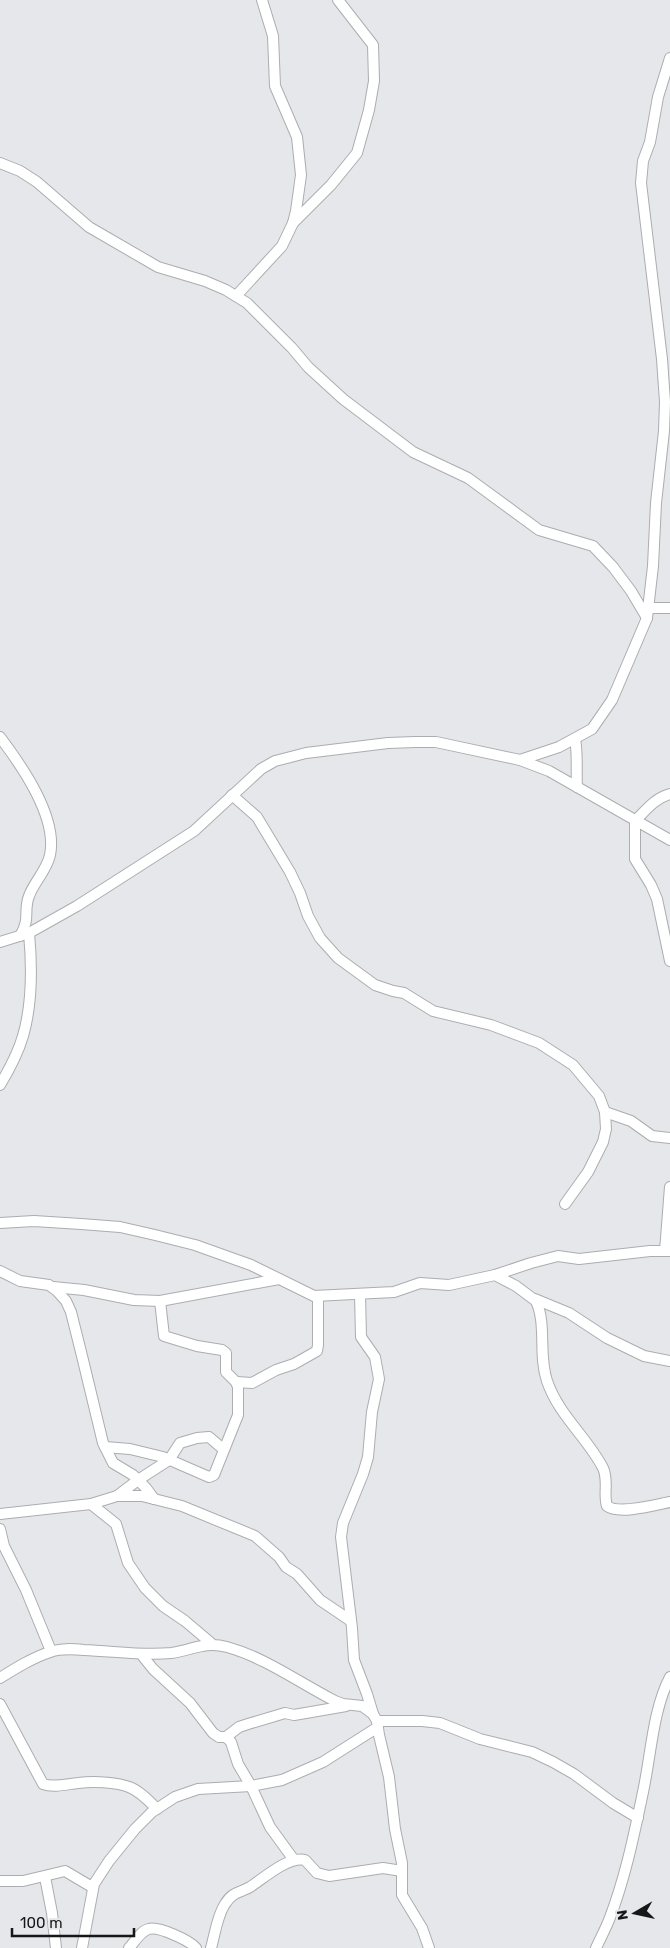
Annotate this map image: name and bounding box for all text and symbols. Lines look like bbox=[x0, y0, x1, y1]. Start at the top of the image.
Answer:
north arrow bbox=[610, 1888, 660, 1938]
scale bar bbox=[12, 1906, 135, 1938]
text: N bbox=[613, 1909, 632, 1921]
text: 100 m bbox=[20, 1914, 62, 1932]

